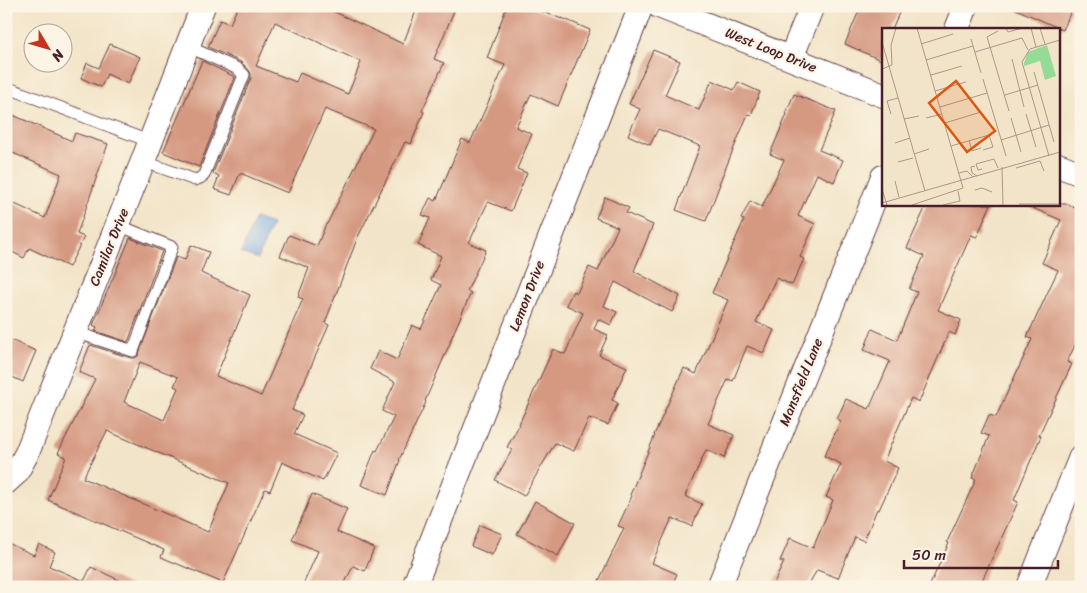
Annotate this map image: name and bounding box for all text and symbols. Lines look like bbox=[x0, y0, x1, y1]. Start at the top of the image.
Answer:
street label: West Loop Drive bbox=[721, 20, 821, 80]
north arrow bbox=[22, 22, 72, 72]
inset map bbox=[882, 28, 1060, 205]
text: N bbox=[45, 43, 71, 67]
street label: Camilar Drive bbox=[82, 204, 136, 290]
street label: Lemon Drive bbox=[502, 257, 552, 335]
street label: Mansfield Lane bbox=[772, 334, 830, 430]
scale bar bbox=[904, 538, 1058, 570]
text: 50 m bbox=[912, 542, 947, 568]

